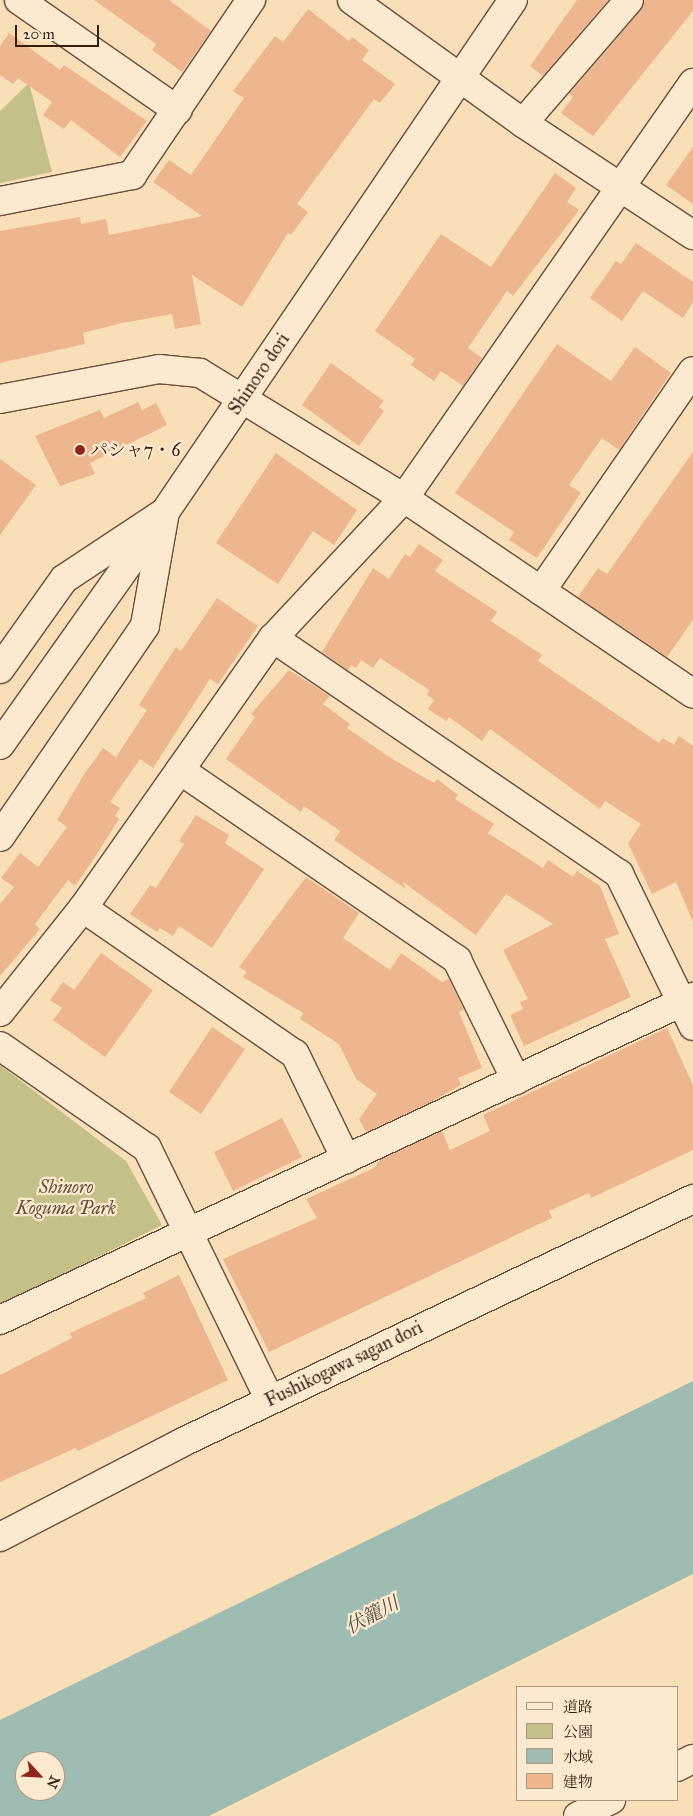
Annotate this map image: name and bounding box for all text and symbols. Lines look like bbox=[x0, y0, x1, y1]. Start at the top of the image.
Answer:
scale bar bbox=[18, 15, 101, 47]
text: 20 m bbox=[23, 25, 55, 43]
street label: Shinoro dori bbox=[224, 329, 294, 419]
place label: パシャ7・6 bbox=[90, 439, 181, 461]
marker: パシャ7・6 bbox=[74, 444, 86, 456]
park label: Shinoro Koguma Park bbox=[16, 1177, 116, 1220]
street label: Fushikogawa sagan dori bbox=[262, 1316, 426, 1412]
water label: 伏籠川 bbox=[341, 1592, 403, 1638]
legend bbox=[516, 1686, 678, 1801]
text: 道路 bbox=[563, 1698, 593, 1716]
text: 公園 bbox=[563, 1723, 593, 1741]
text: 水域 bbox=[563, 1748, 593, 1766]
north arrow bbox=[15, 1751, 65, 1801]
text: N bbox=[43, 1773, 63, 1791]
text: 建物 bbox=[563, 1773, 593, 1791]

